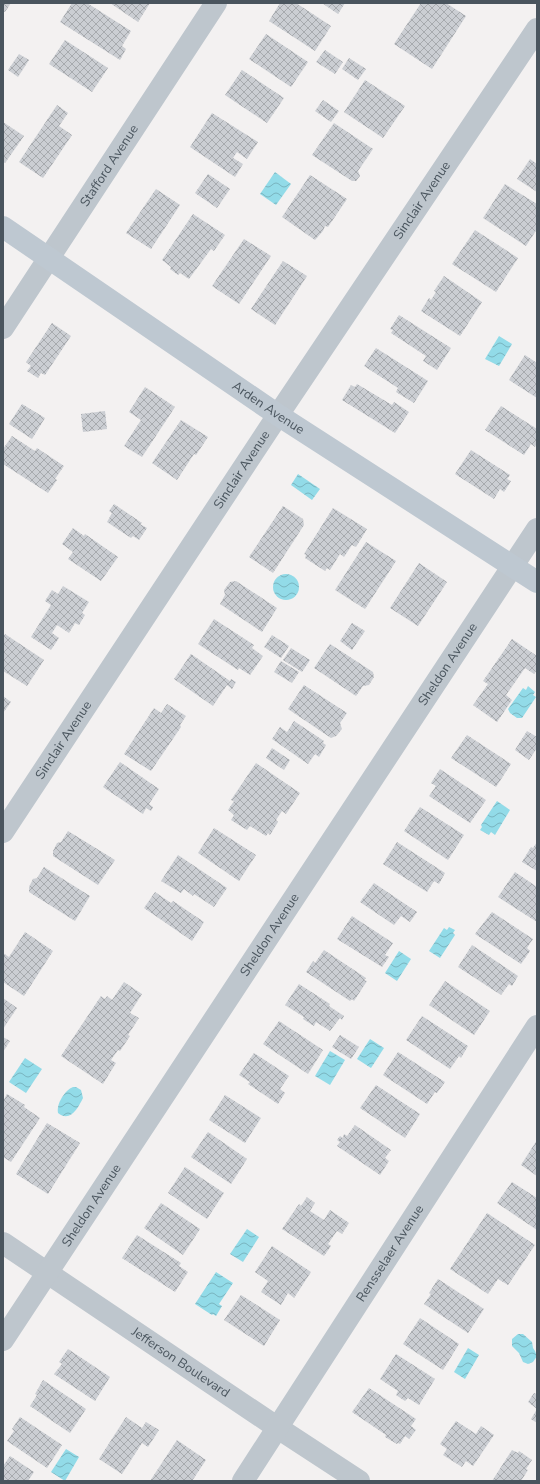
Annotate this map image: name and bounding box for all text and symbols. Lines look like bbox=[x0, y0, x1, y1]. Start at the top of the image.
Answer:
street label: Stafford Avenue bbox=[76, 121, 143, 210]
street label: Sinclair Avenue bbox=[389, 158, 455, 243]
street label: Arden Avenue bbox=[228, 377, 308, 439]
street label: Sinclair Avenue bbox=[210, 427, 274, 512]
street label: Sheldon Avenue bbox=[414, 619, 482, 709]
street label: Sinclair Avenue bbox=[31, 697, 96, 783]
street label: Sheldon Avenue bbox=[236, 890, 304, 980]
street label: Sheldon Avenue bbox=[58, 1160, 125, 1251]
street label: Rensselaer Avenue bbox=[352, 1201, 428, 1305]
street label: Jefferson Boulevard bbox=[127, 1322, 233, 1402]

